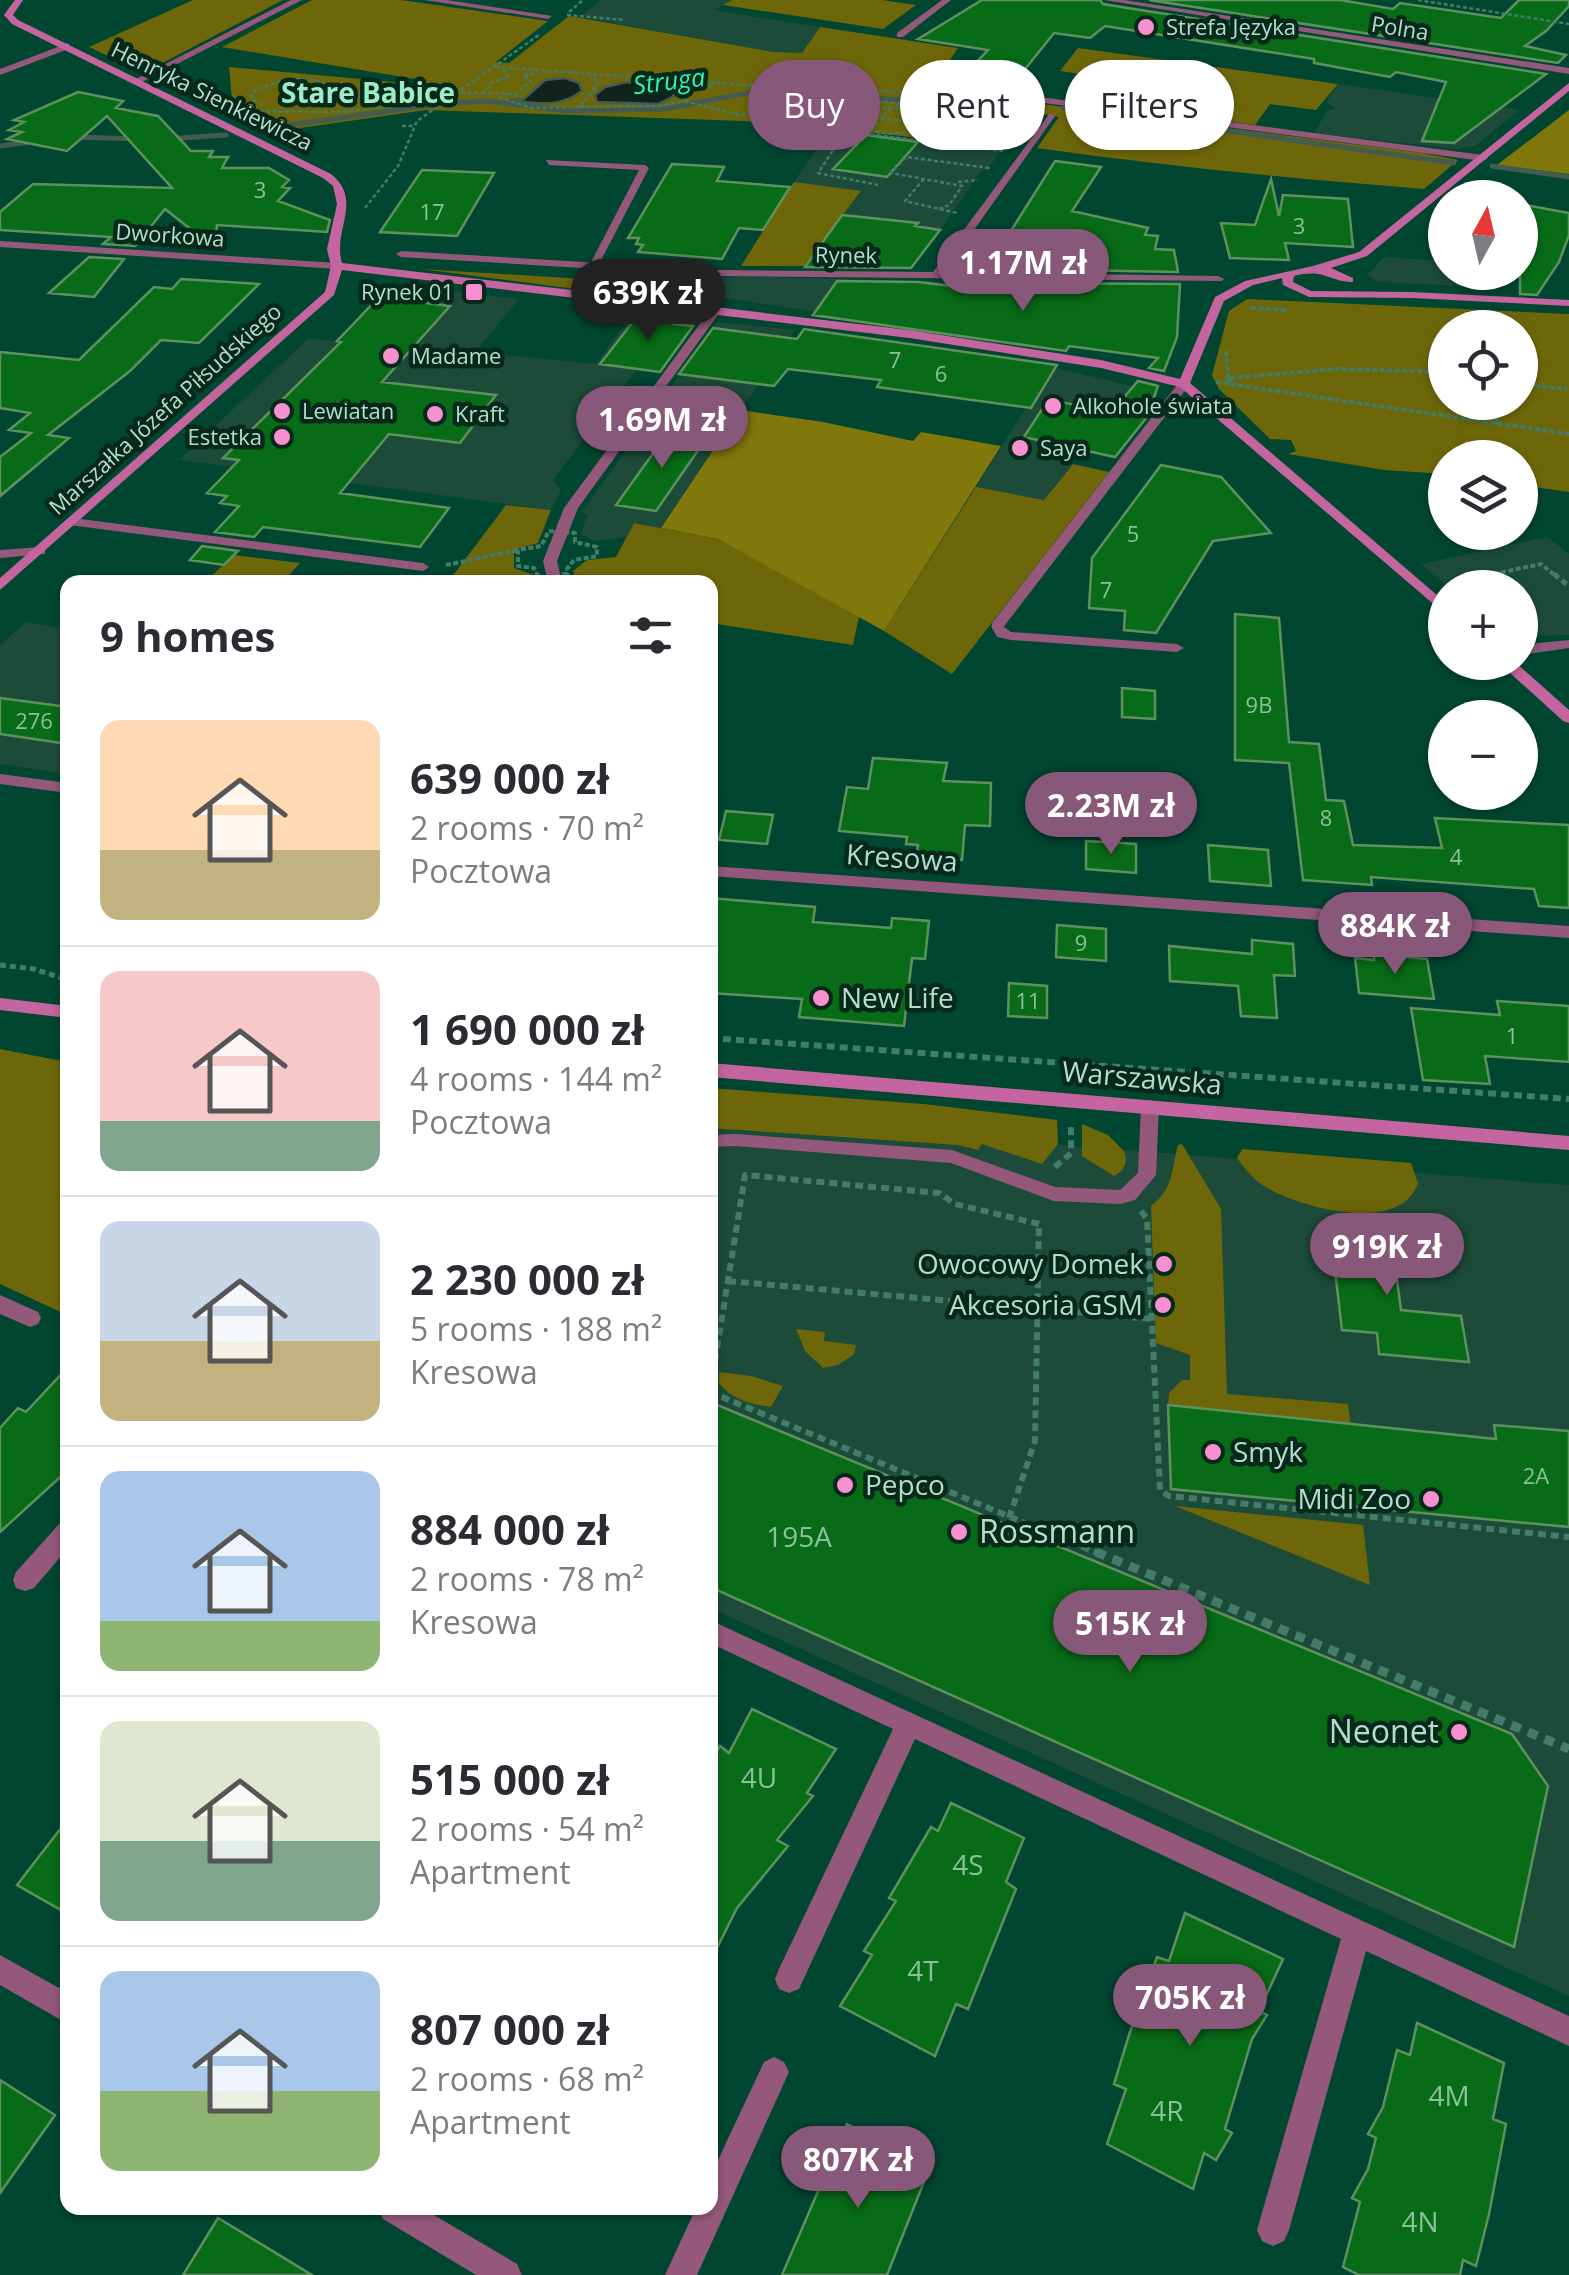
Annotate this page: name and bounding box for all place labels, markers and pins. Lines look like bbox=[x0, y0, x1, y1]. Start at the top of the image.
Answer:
place label: Strefa Języka bbox=[1166, 11, 1296, 41]
marker: Strefa Języka bbox=[1135, 16, 1157, 38]
pin: 1.17M zł bbox=[920, 229, 1126, 314]
pin: 639K zł bbox=[556, 259, 740, 344]
place label: Rynek 01 bbox=[361, 276, 454, 306]
marker: Rynek 01 bbox=[463, 281, 485, 303]
place label: Madame bbox=[411, 340, 501, 370]
marker: Madame bbox=[380, 345, 402, 367]
pin: 1.69M zł bbox=[559, 386, 765, 471]
place label: Alkohole świata bbox=[1073, 390, 1233, 420]
place label: Lewiatan bbox=[302, 395, 394, 425]
marker: Alkohole świata bbox=[1042, 395, 1064, 417]
place label: Kraft bbox=[455, 398, 505, 428]
marker: Lewiatan bbox=[271, 400, 293, 422]
marker: Kraft bbox=[424, 403, 446, 425]
place label: Estetka bbox=[187, 421, 262, 451]
marker: Estetka bbox=[271, 426, 293, 448]
place label: Saya bbox=[1040, 432, 1088, 462]
marker: Saya bbox=[1009, 437, 1031, 459]
pin: 2.23M zł bbox=[1008, 772, 1214, 857]
pin: 884K zł bbox=[1303, 892, 1487, 977]
place label: New Life bbox=[841, 978, 954, 1016]
marker: New Life bbox=[810, 987, 832, 1009]
pin: 919K zł bbox=[1295, 1213, 1479, 1298]
place label: Owocowy Domek bbox=[917, 1244, 1144, 1282]
marker: Owocowy Domek bbox=[1153, 1253, 1175, 1275]
place label: Akcesoria GSM bbox=[949, 1285, 1143, 1323]
marker: Akcesoria GSM bbox=[1152, 1294, 1174, 1316]
place label: Smyk bbox=[1233, 1432, 1303, 1470]
marker: Smyk bbox=[1202, 1441, 1224, 1463]
place label: Pepco bbox=[865, 1465, 945, 1503]
marker: Pepco bbox=[834, 1474, 856, 1496]
place label: Midi Zoo bbox=[1298, 1479, 1411, 1517]
marker: Midi Zoo bbox=[1420, 1488, 1442, 1510]
place label: Rossmann bbox=[979, 1509, 1135, 1552]
marker: Rossmann bbox=[948, 1521, 970, 1543]
pin: 515K zł bbox=[1038, 1590, 1222, 1675]
place label: Neonet bbox=[1329, 1709, 1439, 1752]
marker: Neonet bbox=[1448, 1721, 1470, 1743]
pin: 705K zł bbox=[1098, 1964, 1282, 2049]
pin: 807K zł bbox=[766, 2126, 950, 2211]

